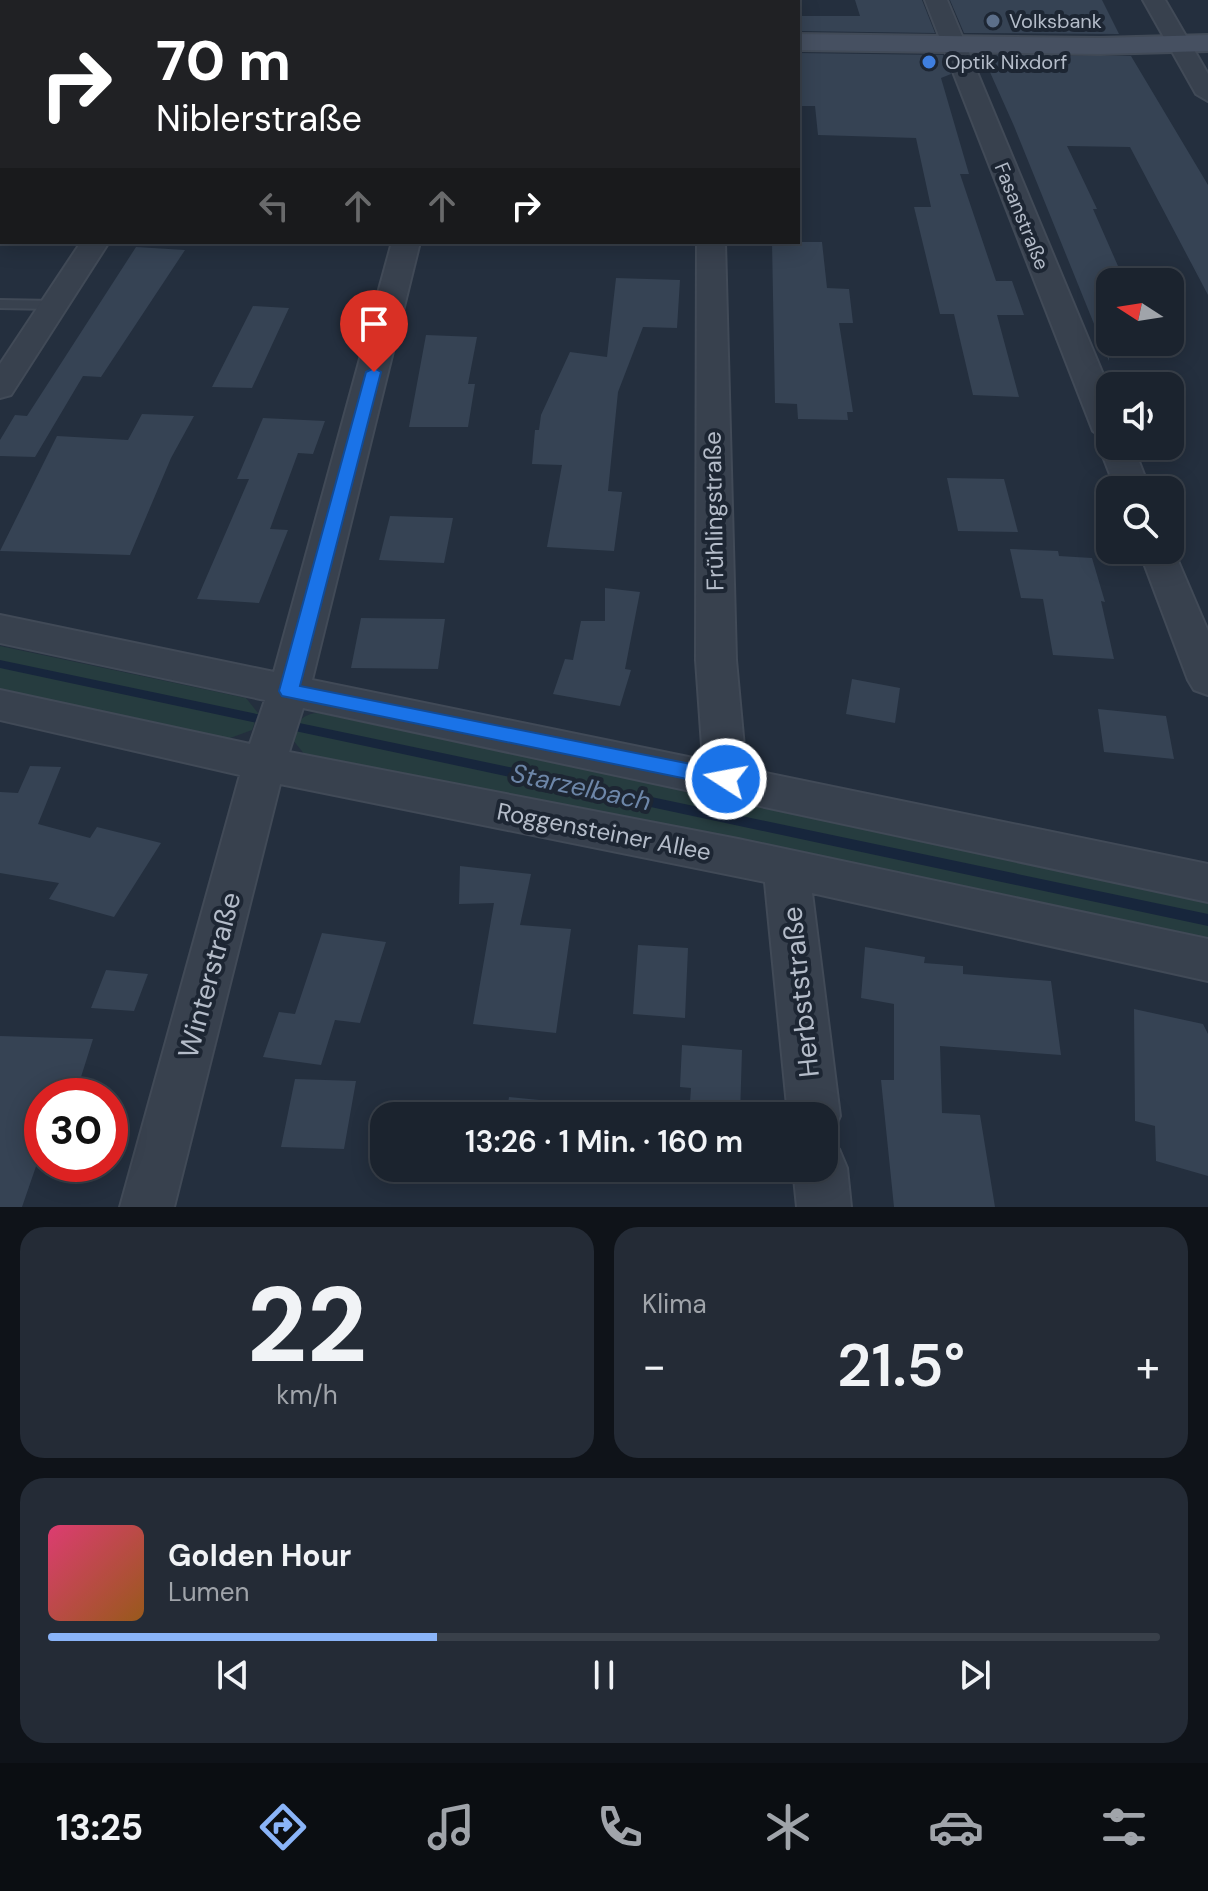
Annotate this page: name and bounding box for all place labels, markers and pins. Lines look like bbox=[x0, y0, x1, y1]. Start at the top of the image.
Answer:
place label: Volksbank bbox=[1009, 8, 1102, 34]
marker: Volksbank bbox=[984, 12, 1002, 30]
place label: Optik Nixdorf bbox=[945, 49, 1068, 75]
marker: Optik Nixdorf bbox=[920, 53, 938, 71]
pin bbox=[340, 290, 408, 372]

